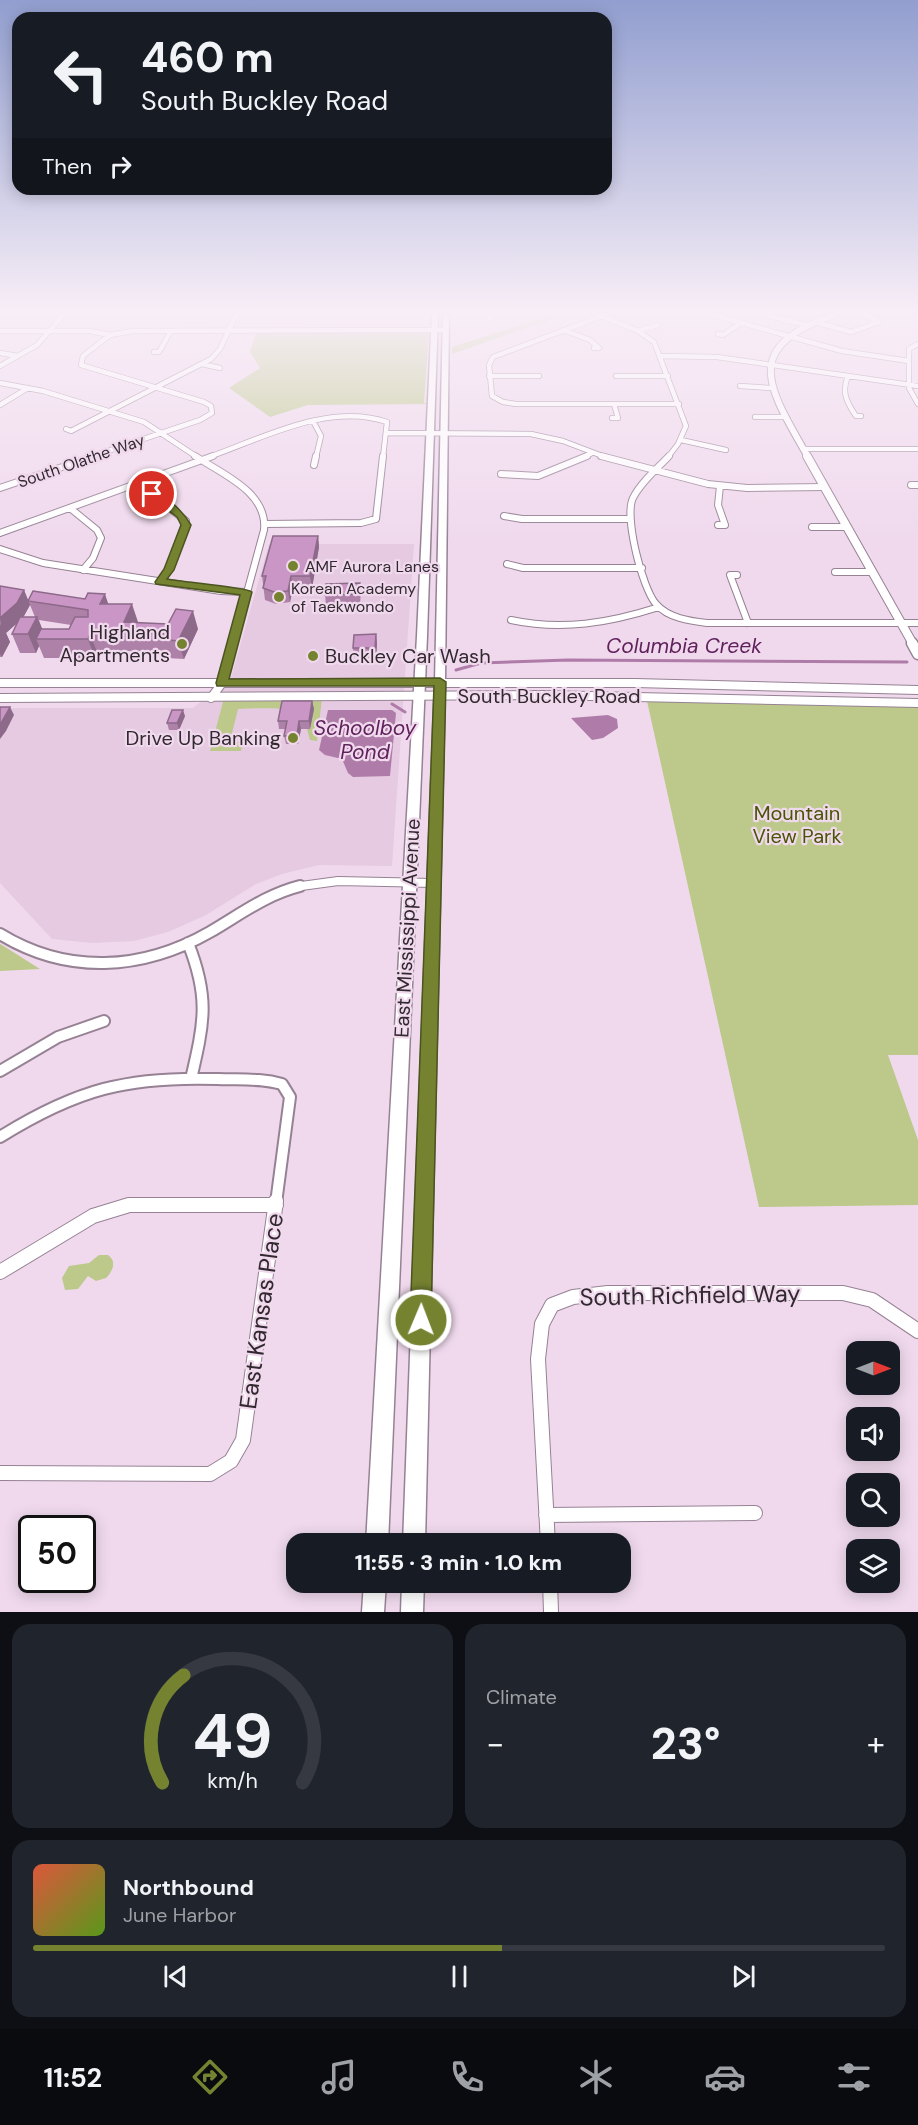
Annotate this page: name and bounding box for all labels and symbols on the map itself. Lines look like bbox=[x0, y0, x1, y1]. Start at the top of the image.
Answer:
street label: South Olathe Way bbox=[15, 429, 147, 493]
pin bbox=[126, 468, 177, 519]
place label: AMF Aurora Lanes bbox=[305, 556, 439, 577]
marker: AMF Aurora Lanes bbox=[286, 559, 300, 573]
place label: Korean Academy of Taekwondo bbox=[291, 578, 416, 617]
marker: Korean Academy of Taekwondo bbox=[272, 590, 286, 604]
place label: Highland Apartments bbox=[60, 619, 170, 668]
water label: Columbia Creek bbox=[606, 632, 762, 660]
marker: Highland Apartments bbox=[175, 637, 189, 651]
place label: Buckley Car Wash bbox=[325, 643, 491, 669]
marker: Buckley Car Wash bbox=[306, 649, 320, 663]
street label: South Buckley Road bbox=[457, 683, 641, 709]
water label: Schoolboy Pond bbox=[314, 714, 418, 766]
place label: Drive Up Banking bbox=[125, 725, 281, 751]
marker: Drive Up Banking bbox=[286, 731, 300, 745]
park label: Mountain View Park bbox=[752, 800, 842, 849]
street label: East Mississippi Avenue bbox=[388, 818, 426, 1038]
street label: East Kansas Place bbox=[232, 1211, 290, 1411]
street label: South Richfield Way bbox=[579, 1278, 801, 1312]
position arrow bbox=[389, 1288, 453, 1352]
north arrow bbox=[846, 1341, 900, 1395]
speed limit sign: 50 bbox=[18, 1515, 96, 1593]

